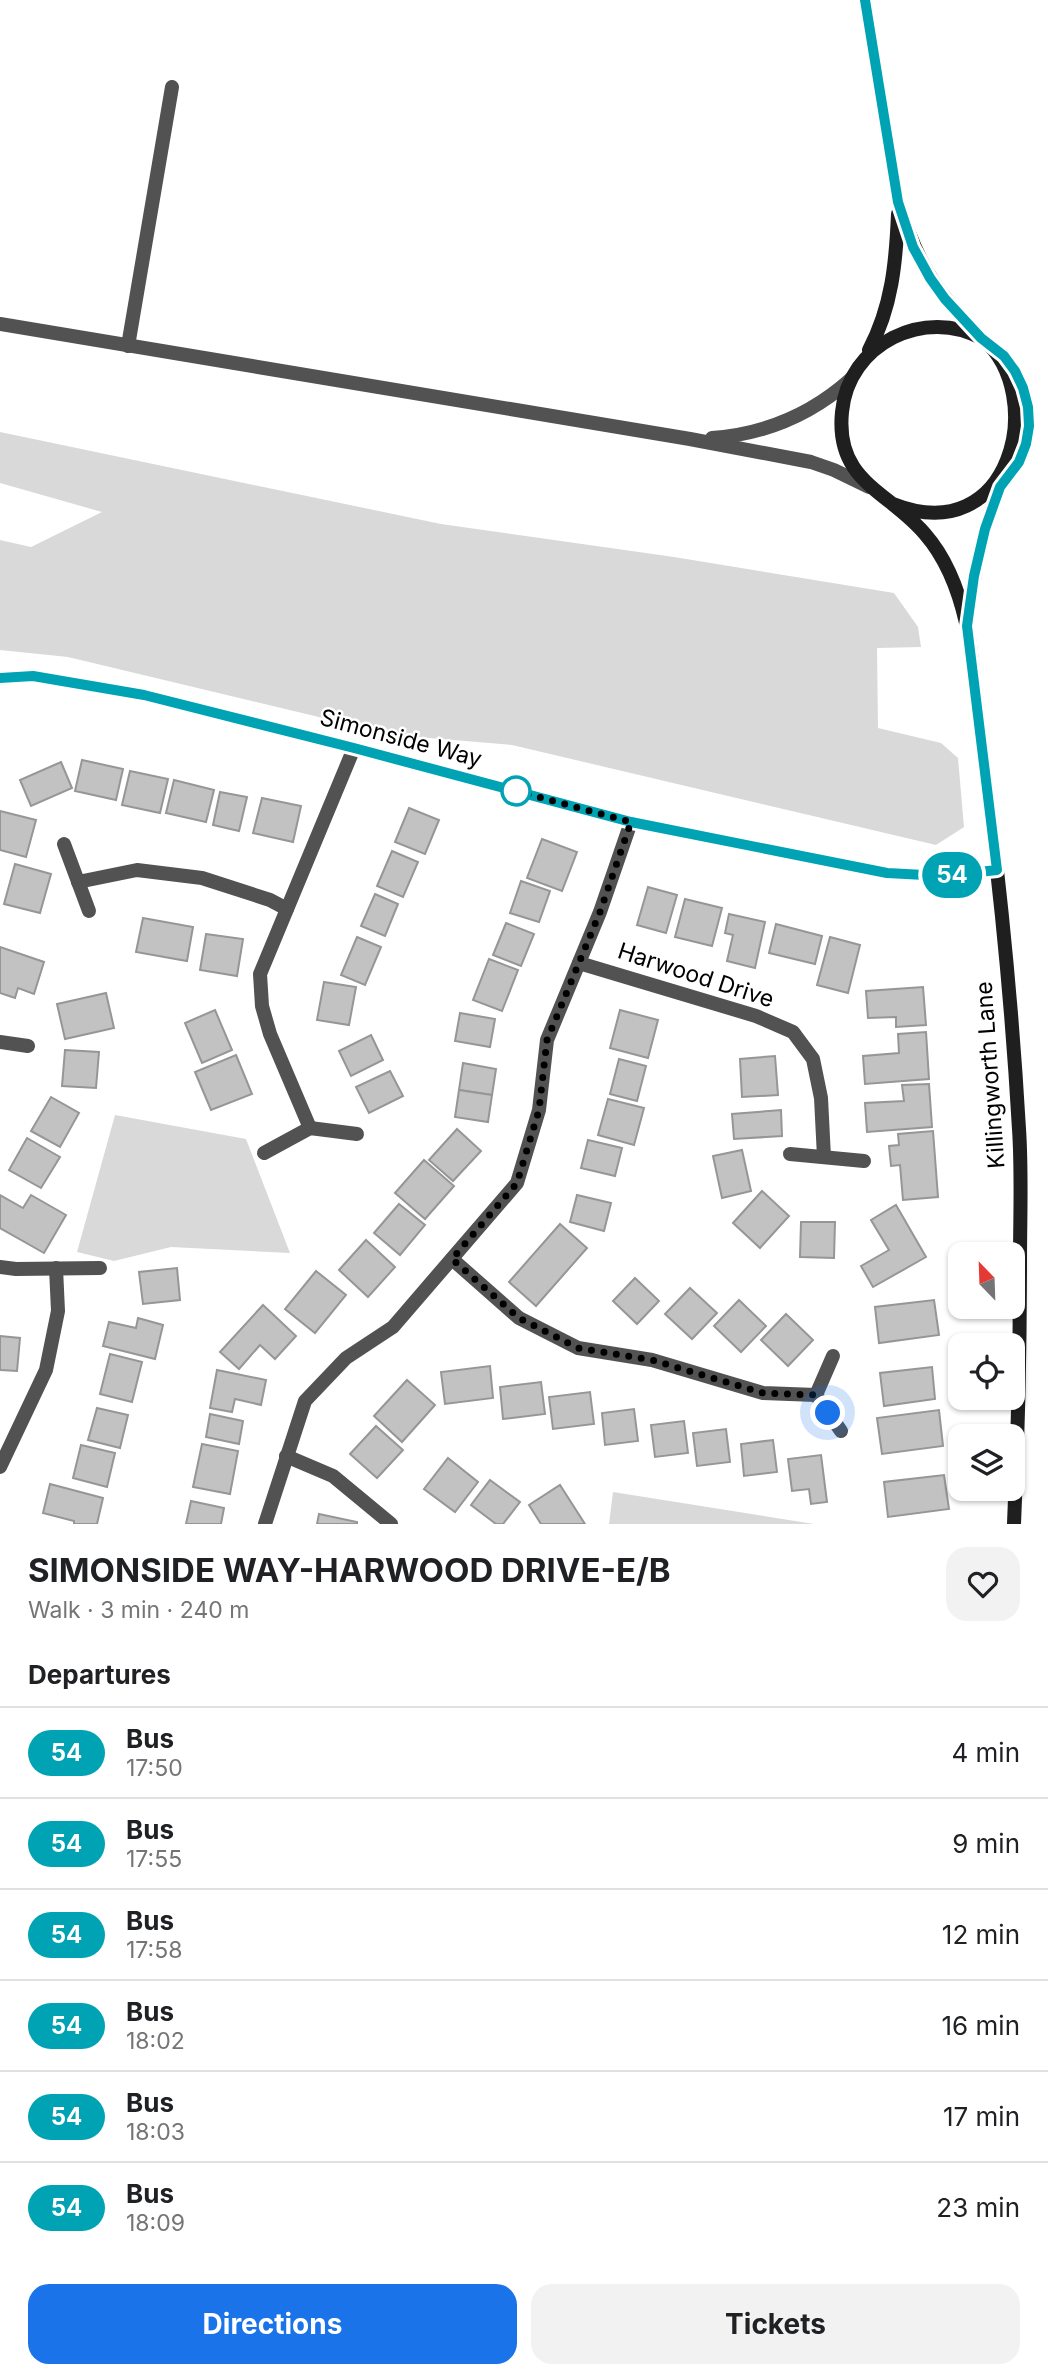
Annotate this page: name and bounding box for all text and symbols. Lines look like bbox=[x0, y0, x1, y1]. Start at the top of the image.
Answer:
street label: Simonside Way bbox=[317, 703, 485, 773]
unlabelled marker bbox=[501, 776, 531, 806]
line badge: 54 bbox=[920, 852, 984, 898]
text: 54 bbox=[936, 860, 968, 889]
street label: Harwood Drive bbox=[614, 937, 778, 1013]
street label: Killingworth Lane bbox=[969, 980, 1011, 1170]
north arrow bbox=[948, 1242, 1026, 1320]
map controls bbox=[948, 1242, 1025, 1501]
button: locate bbox=[948, 1333, 1025, 1410]
your location bbox=[810, 1395, 845, 1430]
button: layers bbox=[948, 1424, 1025, 1501]
button: heart bbox=[946, 1547, 1020, 1621]
text: SIMONSIDE WAY-HARWOOD DRIVE-E/B bbox=[28, 1550, 671, 1590]
text: Walk · 3 min · 240 m bbox=[28, 1596, 249, 1624]
text: Departures bbox=[28, 1659, 171, 1690]
text: Bus bbox=[126, 1723, 174, 1754]
text: 4 min bbox=[951, 1737, 1020, 1768]
text: 54 bbox=[51, 1738, 82, 1767]
text: 17:50 bbox=[126, 1754, 183, 1782]
text: Bus bbox=[126, 1814, 174, 1845]
text: 9 min bbox=[952, 1828, 1020, 1859]
text: 54 bbox=[51, 1829, 82, 1858]
text: 17:55 bbox=[126, 1845, 182, 1873]
text: Bus bbox=[126, 1905, 174, 1936]
text: 12 min bbox=[942, 1919, 1020, 1950]
text: 54 bbox=[51, 1920, 82, 1949]
text: 17:58 bbox=[126, 1936, 182, 1964]
text: Bus bbox=[126, 1996, 174, 2027]
text: 16 min bbox=[942, 2010, 1020, 2041]
text: 54 bbox=[51, 2011, 82, 2040]
text: 18:02 bbox=[126, 2027, 185, 2055]
text: Bus bbox=[126, 2087, 174, 2118]
text: 17 min bbox=[943, 2101, 1020, 2132]
text: 54 bbox=[51, 2102, 82, 2131]
text: 18:03 bbox=[126, 2118, 185, 2146]
text: Bus bbox=[126, 2178, 174, 2209]
text: 23 min bbox=[936, 2192, 1020, 2223]
text: 54 bbox=[51, 2193, 82, 2222]
text: 18:09 bbox=[126, 2209, 185, 2237]
button: Directions bbox=[28, 2284, 517, 2364]
button: Tickets bbox=[531, 2284, 1020, 2364]

